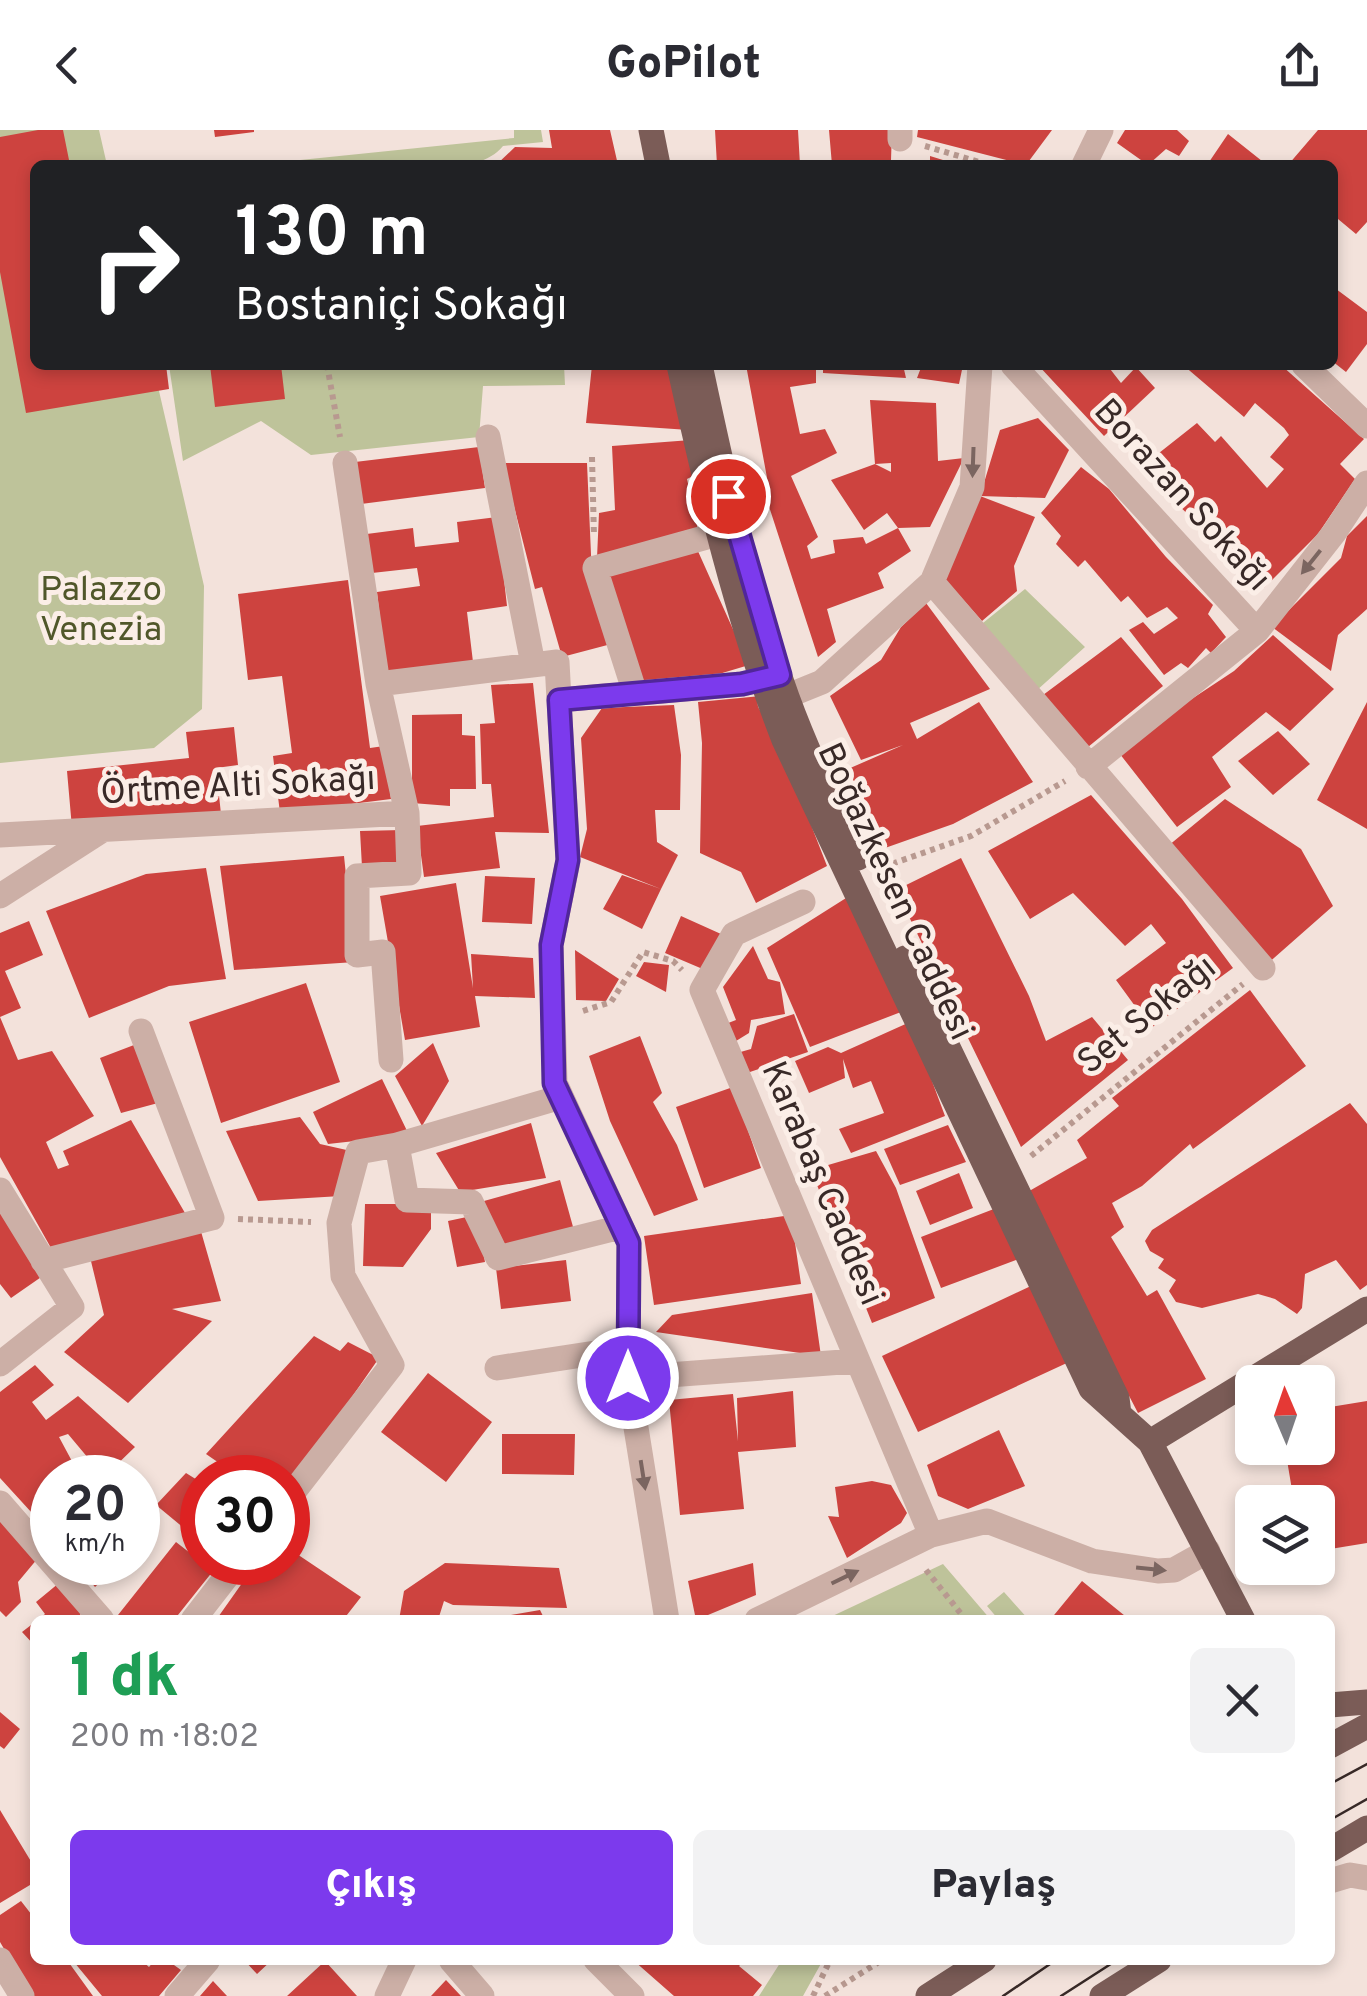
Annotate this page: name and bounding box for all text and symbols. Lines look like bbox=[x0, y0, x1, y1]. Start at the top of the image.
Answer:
text: GoPilot bbox=[606, 37, 761, 94]
icon: back bbox=[40, 38, 95, 93]
icon: share bbox=[1272, 38, 1327, 93]
text: 130 m bbox=[235, 192, 429, 281]
icon: right bbox=[70, 200, 200, 330]
text: Bostaniçi Sokağı bbox=[235, 279, 568, 336]
street label: Borazan Sokağı bbox=[1083, 391, 1279, 601]
one-way arrow bbox=[965, 447, 981, 479]
pin bbox=[686, 454, 771, 539]
icon: arrive bbox=[701, 469, 756, 524]
one-way arrow bbox=[1301, 550, 1322, 575]
park label: Palazzo Venezia bbox=[40, 569, 162, 653]
street label: Boğazkesen Caddesi bbox=[806, 736, 982, 1048]
street label: Örtme Alti Sokağı bbox=[99, 758, 377, 816]
street label: Set Sokağı bbox=[1070, 947, 1226, 1085]
street label: Karabaş Caddesi bbox=[750, 1055, 892, 1313]
position arrow bbox=[576, 1326, 680, 1430]
north arrow bbox=[1235, 1365, 1335, 1465]
map controls bbox=[1235, 1365, 1335, 1585]
speed limit sign: 30 bbox=[180, 1455, 310, 1585]
one-way arrow bbox=[636, 1459, 652, 1491]
text: 20 bbox=[63, 1476, 127, 1539]
button: layers bbox=[1235, 1485, 1335, 1585]
text: km/h bbox=[65, 1529, 125, 1561]
one-way arrow bbox=[1135, 1561, 1167, 1577]
one-way arrow bbox=[831, 1569, 860, 1586]
text: 1 dk bbox=[70, 1642, 179, 1718]
button: close bbox=[1190, 1648, 1295, 1753]
text: 200 m · 18:02 bbox=[70, 1718, 259, 1758]
button: Çıkış bbox=[70, 1830, 673, 1945]
button: Paylaş bbox=[693, 1830, 1295, 1945]

